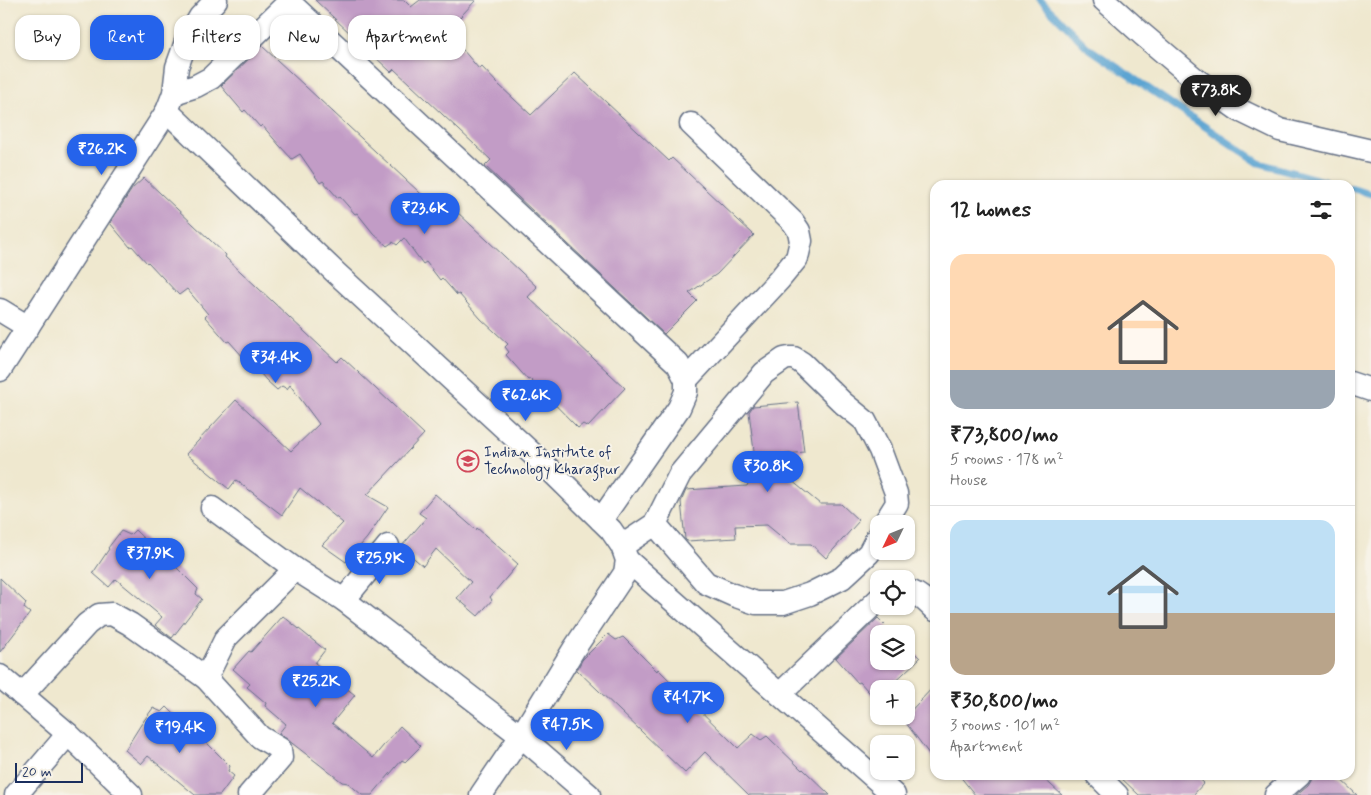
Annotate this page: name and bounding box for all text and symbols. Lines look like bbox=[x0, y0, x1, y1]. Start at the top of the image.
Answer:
chip: Buy bbox=[15, 15, 80, 60]
chip: Rent bbox=[90, 15, 164, 60]
chip: Filters bbox=[174, 15, 260, 60]
chip: New bbox=[270, 15, 338, 60]
chip: Apartment bbox=[348, 15, 466, 60]
pin: ₹73.8K bbox=[1175, 74, 1257, 117]
text: ₹73.8K bbox=[1191, 80, 1241, 101]
pin: ₹26.2K bbox=[61, 134, 143, 176]
text: ₹26.2K bbox=[78, 139, 126, 160]
pin: ₹23.6K bbox=[384, 192, 466, 235]
text: 12 homes bbox=[950, 196, 1031, 224]
icon: filters bbox=[1307, 196, 1335, 224]
text: ₹23.6K bbox=[402, 198, 448, 219]
icon: home bbox=[1098, 287, 1188, 377]
pin: ₹34.4K bbox=[235, 342, 317, 384]
text: ₹34.4K bbox=[251, 347, 301, 368]
pin: ₹62.6K bbox=[485, 380, 567, 422]
text: ₹62.6K bbox=[502, 385, 550, 406]
text: ₹73,800/mo bbox=[950, 421, 1058, 449]
place label: Indian Institute of Technology Kharagpur bbox=[484, 443, 620, 481]
school or university icon: Indian Institute of Technology Kharagpur bbox=[456, 449, 480, 473]
text: 5 rooms · 178 m² bbox=[950, 449, 1064, 470]
pin: ₹30.8K bbox=[727, 450, 809, 493]
text: ₹30.8K bbox=[743, 456, 793, 477]
text: House bbox=[950, 470, 988, 491]
north arrow bbox=[870, 515, 915, 560]
map controls bbox=[870, 515, 915, 780]
pin: ₹37.9K bbox=[109, 538, 191, 580]
pin: ₹25.9K bbox=[339, 542, 421, 585]
text: ₹37.9K bbox=[127, 543, 173, 564]
text: ₹25.9K bbox=[356, 548, 404, 569]
icon: home bbox=[1098, 552, 1188, 642]
button: locate bbox=[870, 570, 915, 615]
button: layers bbox=[870, 625, 915, 670]
pin: ₹25.2K bbox=[275, 666, 357, 708]
text: ₹25.2K bbox=[292, 671, 340, 692]
button: + bbox=[870, 680, 915, 725]
pin: ₹41.7K bbox=[647, 682, 729, 724]
text: ₹41.7K bbox=[663, 687, 713, 708]
text: ₹30,800/mo bbox=[950, 687, 1058, 715]
pin: ₹47.5K bbox=[526, 708, 608, 751]
pin: ₹19.4K bbox=[139, 712, 221, 754]
text: ₹47.5K bbox=[542, 714, 592, 735]
text: 3 rooms · 101 m² bbox=[950, 715, 1060, 736]
text: ₹19.4K bbox=[155, 717, 205, 738]
button: − bbox=[870, 735, 915, 780]
text: Apartment bbox=[950, 736, 1023, 757]
scale bar bbox=[15, 760, 82, 783]
text: 20 m bbox=[22, 763, 52, 781]

